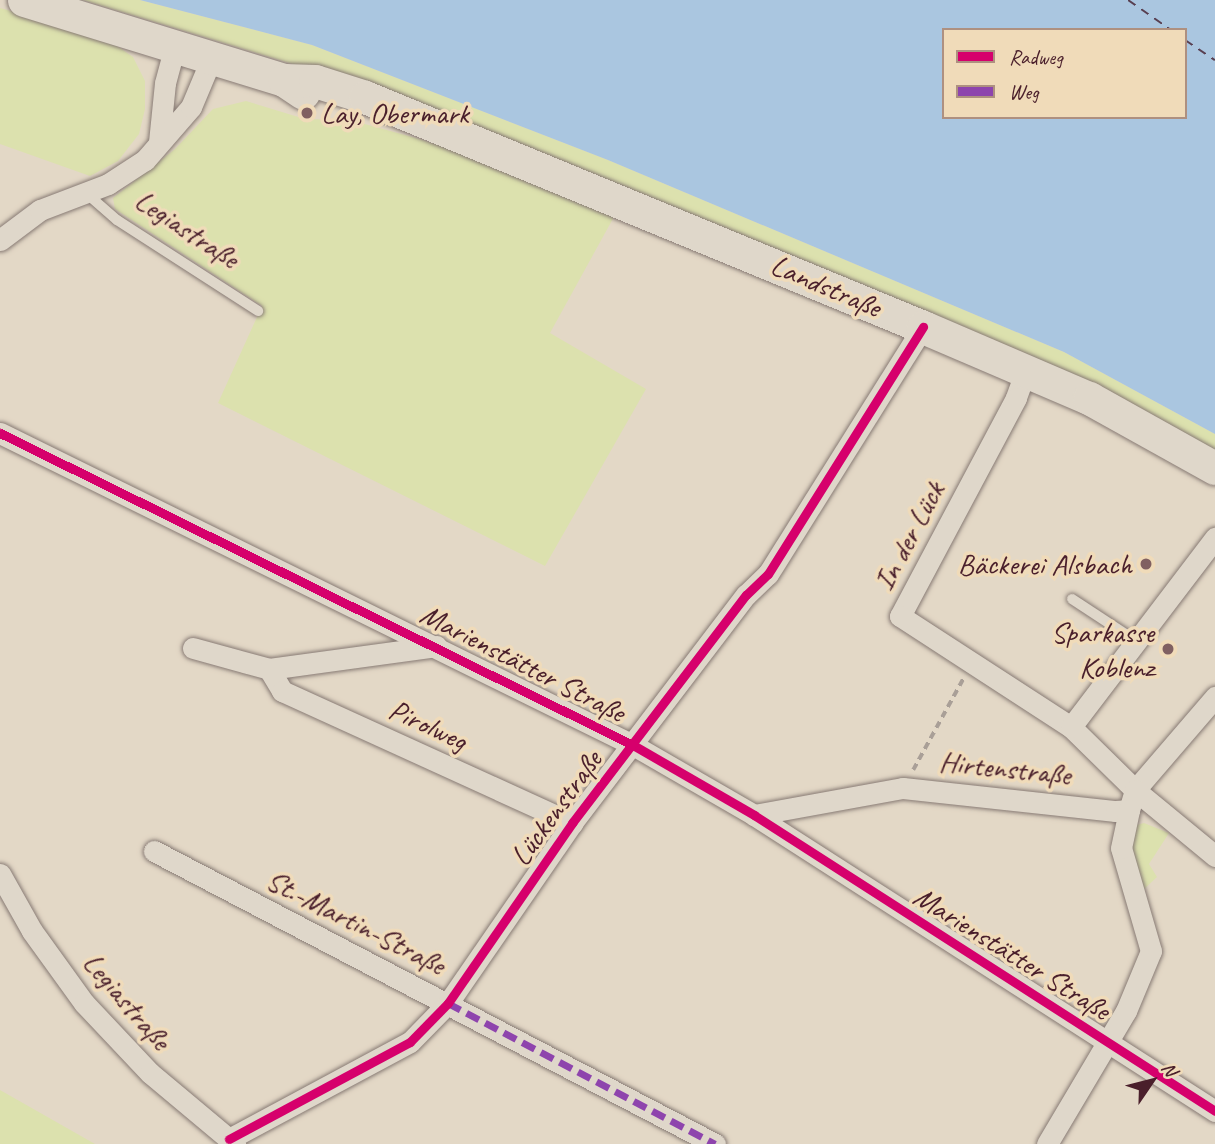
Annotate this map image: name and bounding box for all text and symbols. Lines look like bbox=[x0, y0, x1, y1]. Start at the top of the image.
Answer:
legend bbox=[942, 28, 1187, 119]
text: Radweg bbox=[1009, 44, 1063, 70]
text: Weg bbox=[1009, 79, 1039, 105]
place label: Lay, Obermark bbox=[321, 95, 469, 131]
marker: Lay, Obermark bbox=[299, 105, 315, 121]
street label: Legiastraße bbox=[128, 182, 246, 276]
street label: Landstraße bbox=[766, 247, 886, 325]
street label: In der Lück bbox=[866, 476, 952, 596]
place label: Bäckerei Alsbach bbox=[958, 546, 1132, 582]
marker: Bäckerei Alsbach bbox=[1138, 556, 1154, 572]
street label: Marienstätter Straße bbox=[414, 596, 632, 730]
place label: Sparkasse Koblenz bbox=[1051, 614, 1154, 684]
marker: Sparkasse Koblenz bbox=[1160, 641, 1176, 657]
street label: Pirolweg bbox=[383, 691, 473, 759]
street label: Lückenstraße bbox=[502, 743, 610, 873]
street label: Hirtenstraße bbox=[938, 743, 1072, 793]
street label: St.-Martin-Straße bbox=[261, 862, 451, 982]
street label: Marienstätter Straße bbox=[907, 878, 1117, 1028]
street label: Legiastraße bbox=[75, 945, 179, 1057]
north arrow bbox=[1117, 1046, 1187, 1116]
text: N bbox=[1156, 1057, 1182, 1081]

